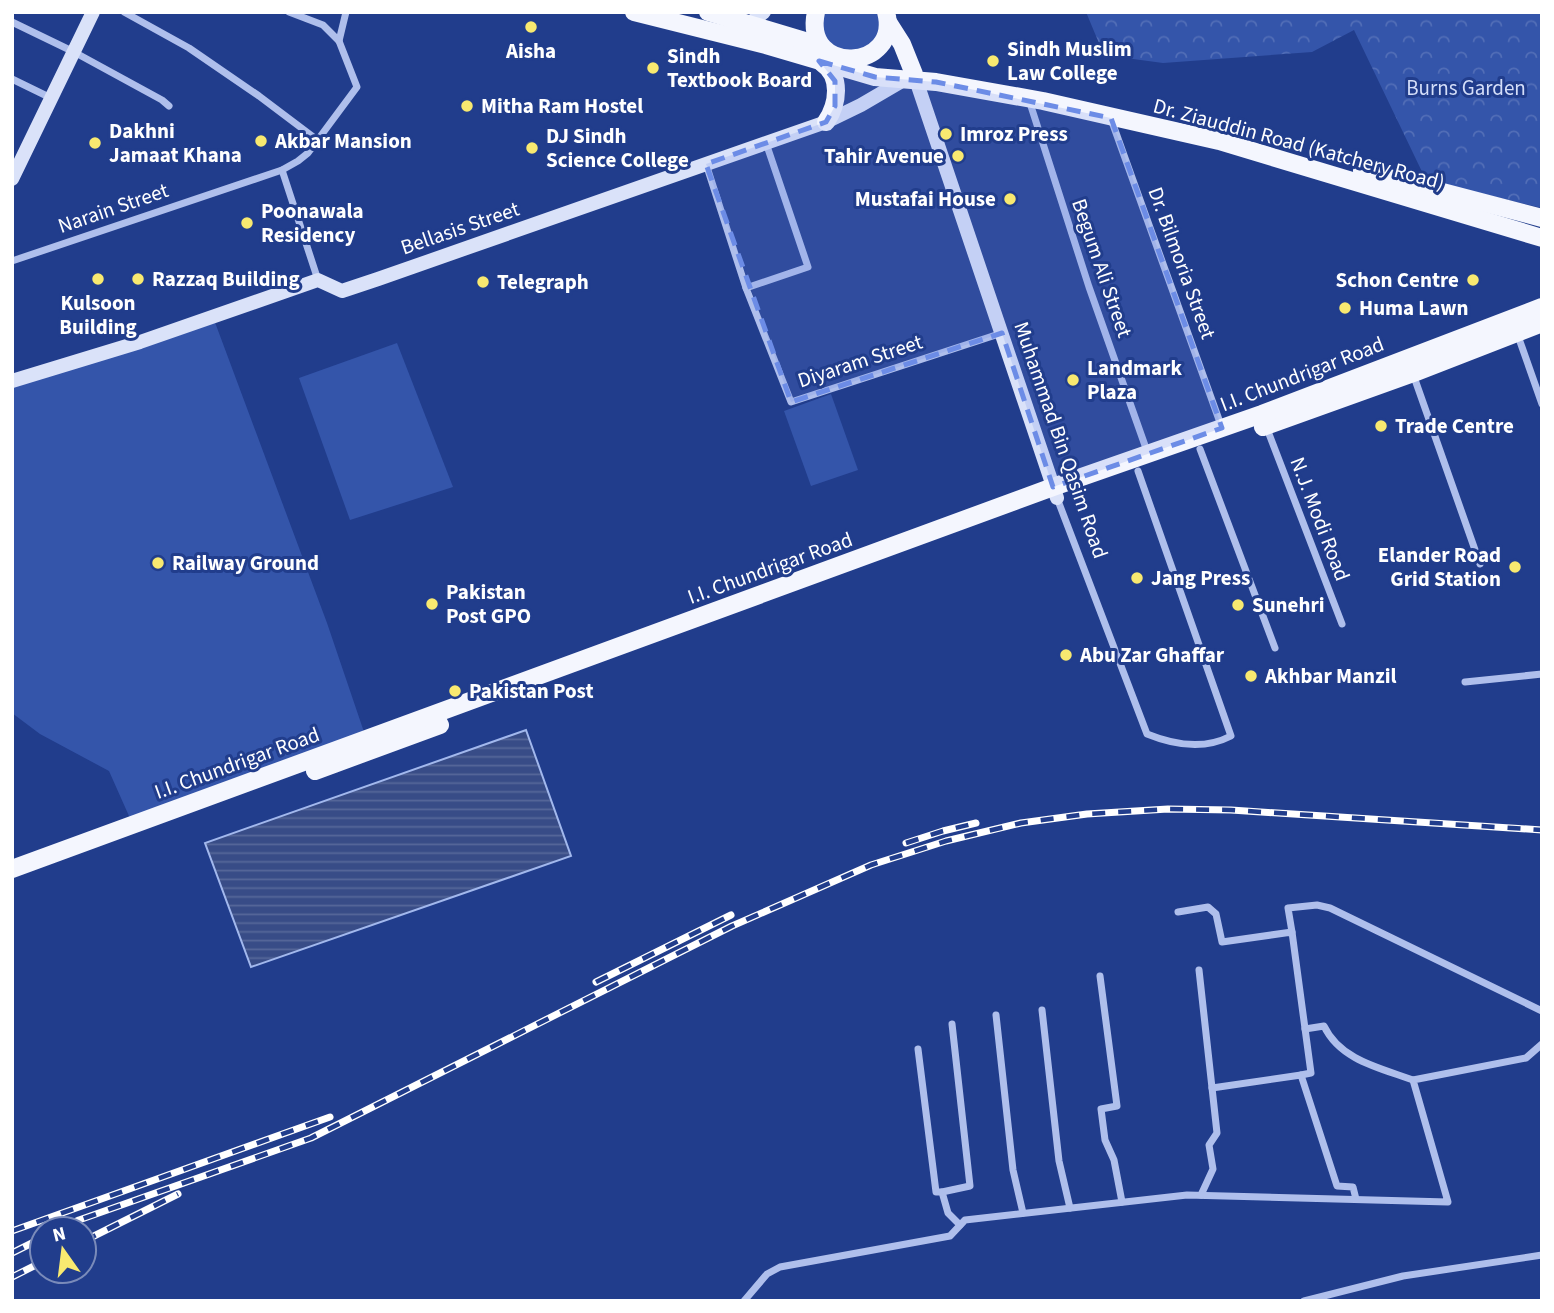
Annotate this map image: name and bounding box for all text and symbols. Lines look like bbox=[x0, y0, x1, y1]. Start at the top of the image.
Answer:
marker: Aisha bbox=[523, 19, 539, 35]
place label: Sindh Muslim Law College bbox=[1007, 34, 1132, 88]
place label: Aisha bbox=[505, 36, 556, 66]
place label: Sindh Textbook Board bbox=[667, 41, 812, 95]
marker: Sindh Muslim Law College bbox=[985, 53, 1001, 69]
marker: Sindh Textbook Board bbox=[645, 60, 661, 76]
park label: Burns Garden bbox=[1406, 73, 1526, 103]
place label: Mitha Ram Hostel bbox=[481, 91, 643, 121]
street label: Dr. Ziauddin Road (Katchery Road) bbox=[1150, 91, 1448, 197]
marker: Mitha Ram Hostel bbox=[459, 98, 475, 114]
place label: Dakhni Jamaat Khana bbox=[109, 116, 242, 170]
place label: Imroz Press bbox=[960, 119, 1068, 149]
place label: DJ Sindh Science College bbox=[546, 121, 689, 175]
place label: Akbar Mansion bbox=[274, 126, 412, 156]
marker: Imroz Press bbox=[938, 126, 954, 142]
marker: Akbar Mansion bbox=[253, 133, 269, 149]
marker: Dakhni Jamaat Khana bbox=[87, 135, 103, 151]
marker: DJ Sindh Science College bbox=[524, 140, 540, 156]
place label: Tahir Avenue bbox=[824, 141, 944, 171]
marker: Tahir Avenue bbox=[950, 148, 966, 164]
street label: Narain Street bbox=[54, 175, 172, 241]
street label: Dr. Bilmoria Street bbox=[1141, 183, 1223, 343]
place label: Mustafai House bbox=[855, 184, 996, 214]
marker: Mustafai House bbox=[1002, 191, 1018, 207]
street label: Bellasis Street bbox=[397, 194, 523, 262]
street label: Begum Ali Street bbox=[1064, 195, 1140, 341]
place label: Poonawala Residency bbox=[261, 196, 364, 250]
marker: Poonawala Residency bbox=[239, 215, 255, 231]
place label: Razzaq Building bbox=[152, 264, 300, 294]
place label: Schon Centre bbox=[1335, 265, 1459, 295]
place label: Telegraph bbox=[497, 267, 589, 297]
marker: Kulsoon Building bbox=[90, 271, 106, 287]
marker: Razzaq Building bbox=[130, 271, 146, 287]
marker: Schon Centre bbox=[1465, 272, 1481, 288]
marker: Telegraph bbox=[475, 274, 491, 290]
place label: Kulsoon Building bbox=[59, 288, 137, 342]
place label: Huma Lawn bbox=[1359, 293, 1469, 323]
marker: Huma Lawn bbox=[1337, 300, 1353, 316]
street label: Muhammad Bin Qasim Road bbox=[1006, 318, 1116, 562]
street label: Diyaram Street bbox=[794, 327, 926, 395]
street label: I.I. Chundrigar Road bbox=[1216, 329, 1388, 419]
place label: Landmark Plaza bbox=[1087, 353, 1182, 407]
marker: Landmark Plaza bbox=[1065, 372, 1081, 388]
place label: Trade Centre bbox=[1395, 411, 1514, 441]
marker: Trade Centre bbox=[1373, 418, 1389, 434]
street label: N.J. Modi Road bbox=[1283, 453, 1357, 585]
street label: I.I. Chundrigar Road bbox=[683, 524, 857, 612]
place label: Elander Road Grid Station bbox=[1378, 540, 1501, 594]
place label: Railway Ground bbox=[172, 548, 319, 578]
marker: Railway Ground bbox=[150, 555, 166, 571]
marker: Elander Road Grid Station bbox=[1507, 559, 1523, 575]
place label: Jang Press bbox=[1151, 563, 1250, 593]
marker: Jang Press bbox=[1129, 570, 1145, 586]
place label: Pakistan Post GPO bbox=[446, 577, 531, 631]
place label: Sunehri bbox=[1252, 590, 1325, 620]
marker: Pakistan Post GPO bbox=[424, 596, 440, 612]
marker: Sunehri bbox=[1230, 597, 1246, 613]
place label: Abu Zar Ghaffar bbox=[1079, 640, 1225, 670]
marker: Abu Zar Ghaffar bbox=[1058, 647, 1074, 663]
place label: Akhbar Manzil bbox=[1264, 661, 1397, 691]
marker: Akhbar Manzil bbox=[1243, 668, 1259, 684]
place label: Pakistan Post bbox=[469, 676, 594, 706]
marker: Pakistan Post bbox=[447, 683, 463, 699]
street label: I.I. Chundrigar Road bbox=[150, 719, 324, 807]
north arrow bbox=[28, 1215, 98, 1285]
text: N bbox=[50, 1220, 69, 1250]

